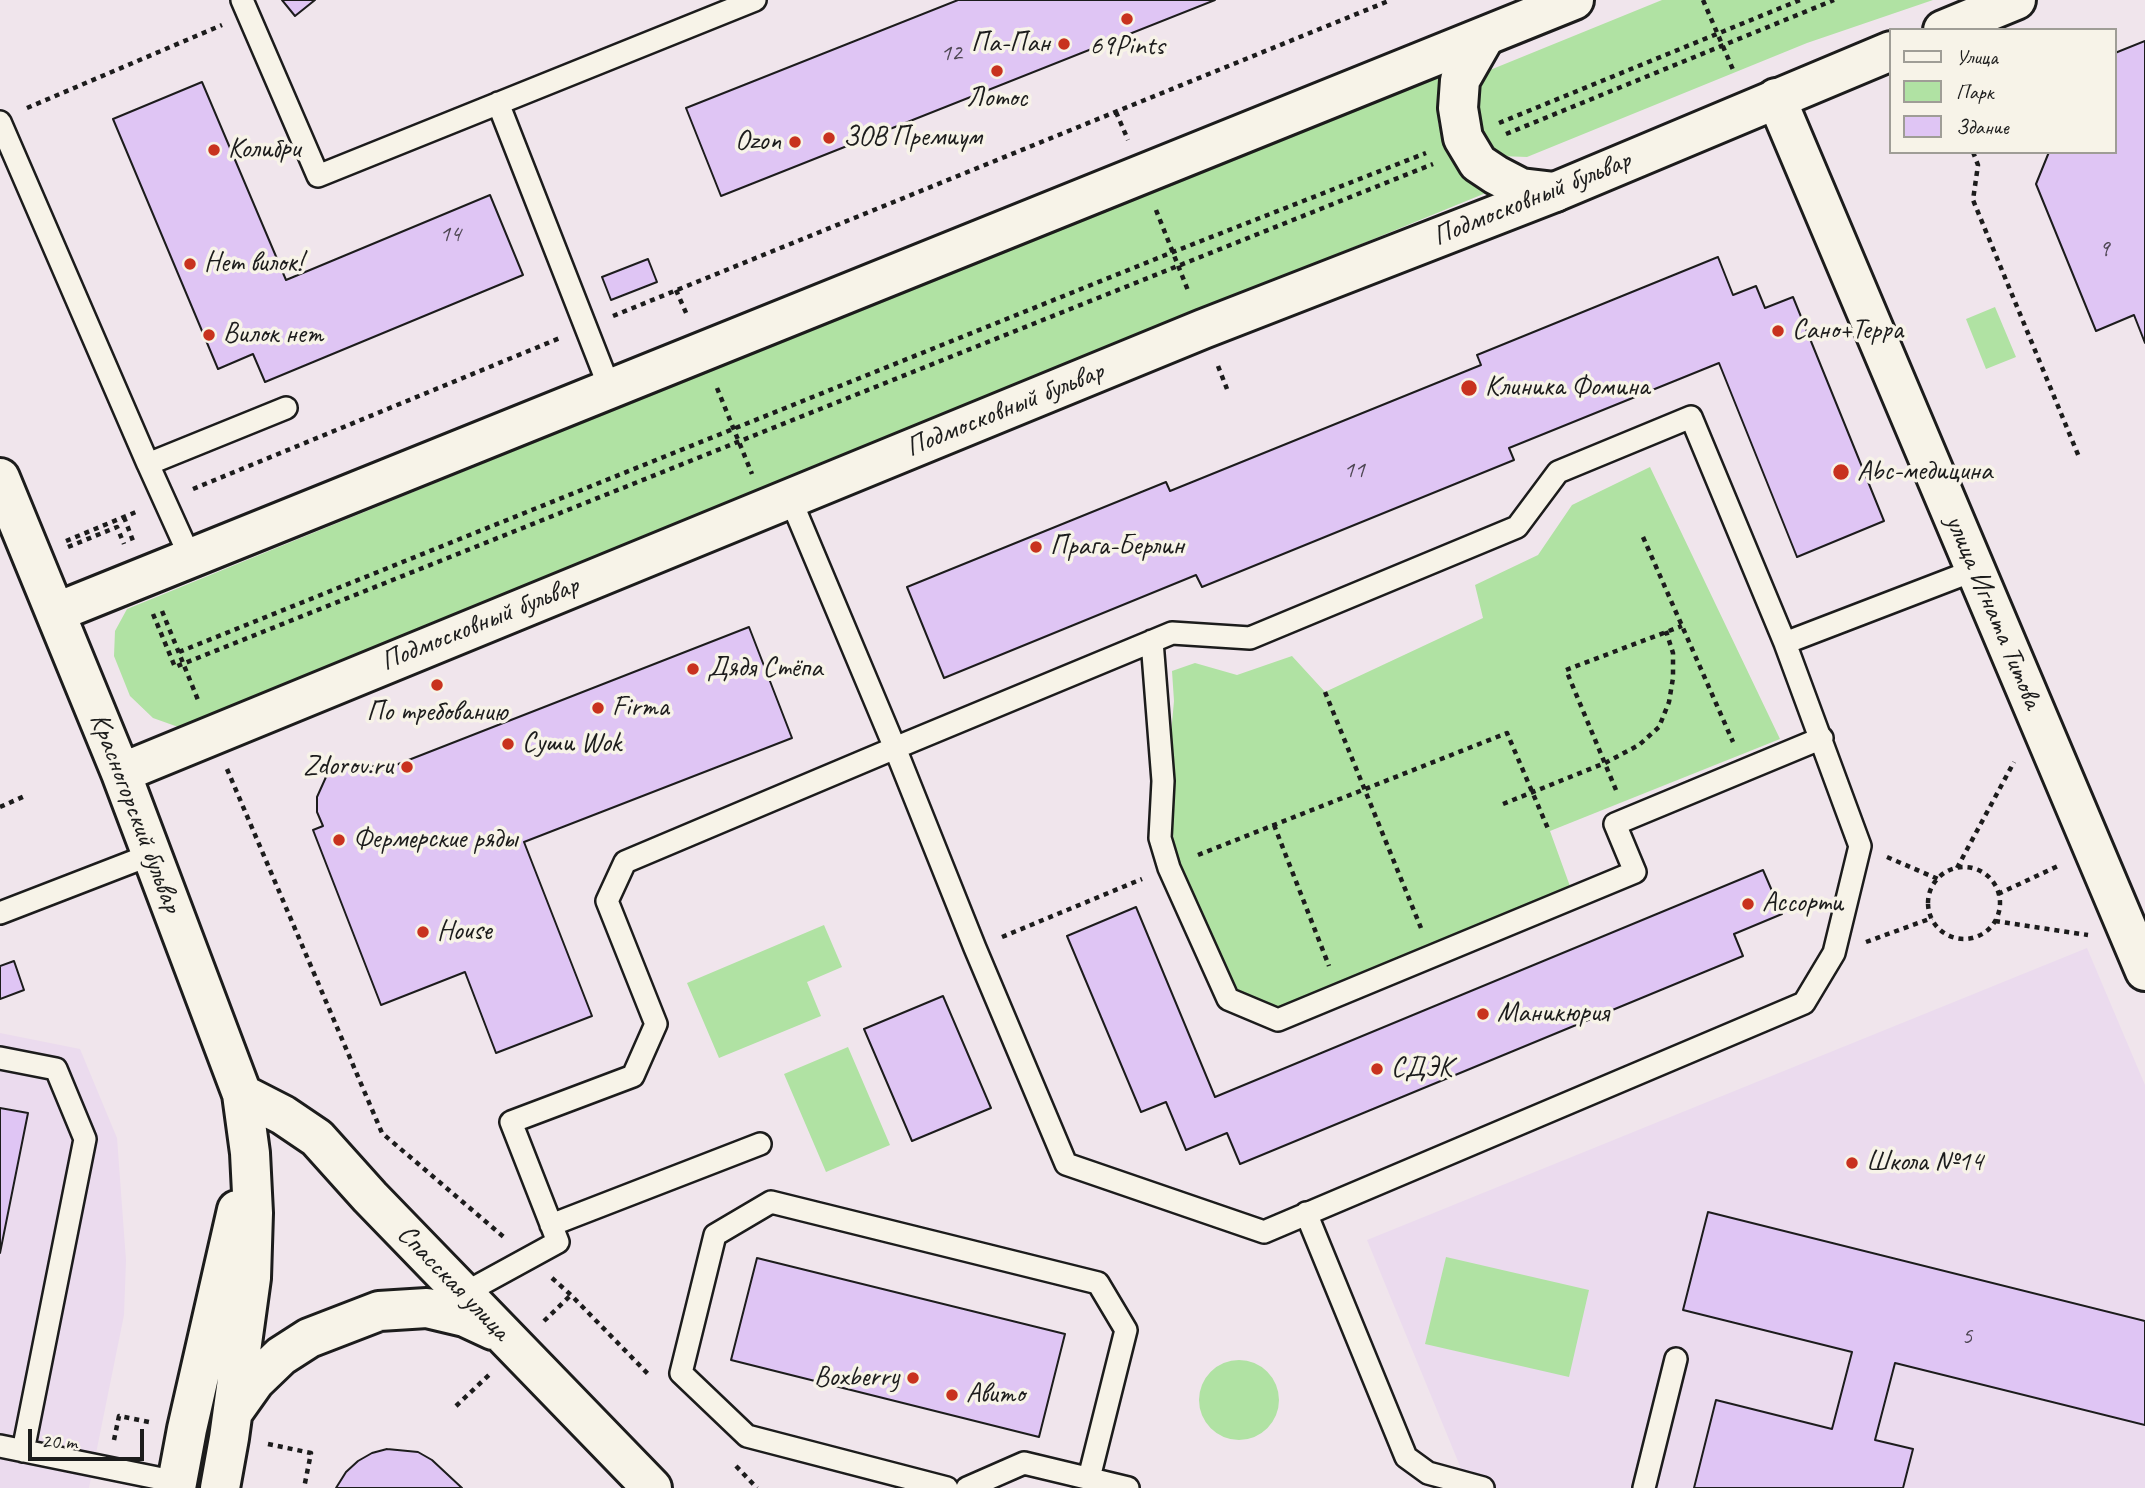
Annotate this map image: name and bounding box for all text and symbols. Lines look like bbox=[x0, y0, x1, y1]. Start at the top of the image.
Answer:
marker: 69Pints bbox=[1119, 11, 1135, 27]
place label: Па-Пан bbox=[971, 27, 1050, 61]
legend bbox=[1890, 28, 2117, 154]
place label: 69Pints bbox=[1089, 30, 1165, 64]
marker: Па-Пан bbox=[1056, 36, 1072, 52]
house number: 12 bbox=[940, 40, 962, 68]
text: Улица bbox=[1956, 44, 1998, 70]
marker: Лотос bbox=[989, 63, 1005, 79]
text: Парк bbox=[1956, 79, 1993, 105]
place label: Лотос bbox=[967, 82, 1027, 116]
text: Здание bbox=[1956, 114, 2009, 140]
place label: ЗОВ Премиум bbox=[843, 121, 982, 155]
place label: Ozon bbox=[735, 125, 781, 159]
marker: ЗОВ Премиум bbox=[821, 130, 837, 146]
place label: Колибри bbox=[228, 133, 300, 167]
marker: Ozon bbox=[787, 134, 803, 150]
marker: Колибри bbox=[206, 142, 222, 158]
street label: Подмосковный бульвар bbox=[1428, 144, 1636, 254]
house number: 14 bbox=[439, 221, 461, 249]
house number: 9 bbox=[2099, 236, 2109, 264]
place label: Нет вилок! bbox=[204, 247, 302, 281]
marker: Нет вилок! bbox=[182, 256, 198, 272]
place label: Сано+Терра bbox=[1792, 314, 1903, 348]
place label: Вилок нет bbox=[223, 318, 323, 352]
marker: Сано+Терра bbox=[1770, 323, 1786, 339]
marker: Вилок нет bbox=[201, 327, 217, 343]
street label: Подмосковный бульвар bbox=[901, 355, 1109, 465]
place label: Клиника Фомина bbox=[1485, 371, 1649, 405]
marker: Клиника Фомина bbox=[1459, 378, 1479, 398]
place label: Abc-медицина bbox=[1857, 455, 1992, 489]
house number: 11 bbox=[1343, 457, 1365, 485]
marker: Abc-медицина bbox=[1831, 462, 1851, 482]
street label: улица Игната Титова bbox=[1937, 510, 2049, 714]
place label: Прага-Берлин bbox=[1050, 530, 1184, 564]
marker: Прага-Берлин bbox=[1028, 539, 1044, 555]
street label: Подмосковный бульвар bbox=[376, 569, 584, 679]
place label: Дядя Стёпа bbox=[707, 652, 822, 686]
marker: Дядя Стёпа bbox=[685, 661, 701, 677]
marker: По требованию bbox=[429, 677, 445, 693]
place label: Firma bbox=[612, 691, 669, 725]
place label: По требованию bbox=[366, 696, 508, 730]
marker: Firma bbox=[590, 700, 606, 716]
street label: Красногорский бульвар bbox=[82, 709, 188, 917]
place label: Суши Wok bbox=[522, 727, 621, 761]
marker: Суши Wok bbox=[500, 736, 516, 752]
place label: Zdorov.ru bbox=[303, 750, 393, 784]
marker: Zdorov.ru bbox=[399, 759, 415, 775]
place label: Фермерские ряды bbox=[353, 823, 517, 857]
marker: Фермерские ряды bbox=[331, 832, 347, 848]
place label: Ассорти bbox=[1762, 887, 1843, 921]
marker: Ассорти bbox=[1740, 896, 1756, 912]
place label: House bbox=[437, 915, 492, 949]
marker: House bbox=[415, 924, 431, 940]
place label: Маникюрия bbox=[1497, 997, 1609, 1031]
marker: Маникюрия bbox=[1475, 1006, 1491, 1022]
place label: СДЭК bbox=[1391, 1052, 1452, 1086]
marker: СДЭК bbox=[1369, 1061, 1385, 1077]
place label: Школа №14 bbox=[1866, 1146, 1983, 1180]
marker: Школа №14 bbox=[1844, 1155, 1860, 1171]
street label: Спасская улица bbox=[389, 1218, 517, 1348]
house number: 5 bbox=[1962, 1323, 1972, 1351]
place label: Boxberry bbox=[814, 1361, 899, 1395]
marker: Boxberry bbox=[905, 1370, 921, 1386]
place label: Авито bbox=[966, 1378, 1025, 1412]
marker: Авито bbox=[944, 1387, 960, 1403]
scale bar bbox=[32, 1414, 147, 1458]
text: 20 m bbox=[41, 1428, 77, 1454]

